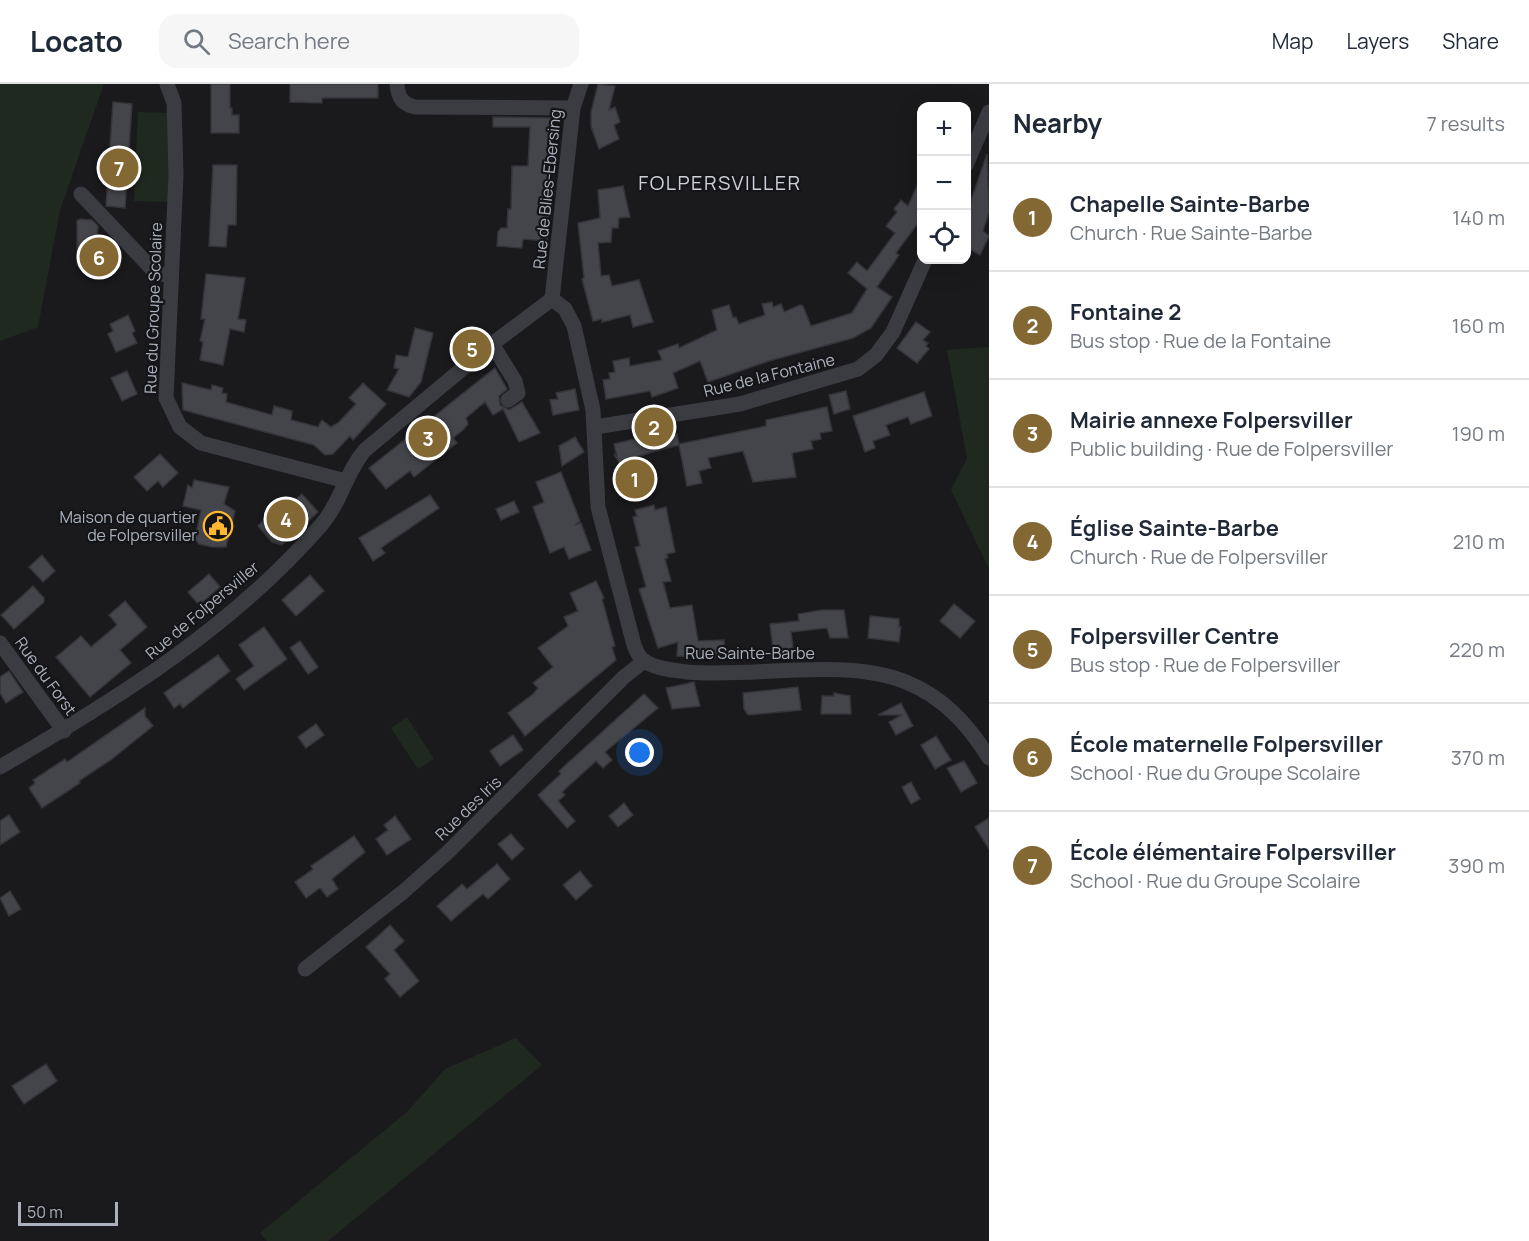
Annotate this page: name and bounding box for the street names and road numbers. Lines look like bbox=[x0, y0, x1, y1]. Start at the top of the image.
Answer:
street label: Rue de Blies-Ebersing bbox=[528, 108, 566, 270]
street label: Rue du Groupe Scolaire bbox=[139, 222, 167, 394]
street label: Rue de la Fontaine bbox=[701, 348, 837, 402]
street label: Rue de Folpersviller bbox=[141, 556, 264, 664]
street label: Rue du Forst bbox=[10, 632, 82, 720]
street label: Rue Sainte-Barbe bbox=[685, 642, 815, 664]
street label: Rue des Iris bbox=[430, 771, 506, 845]

